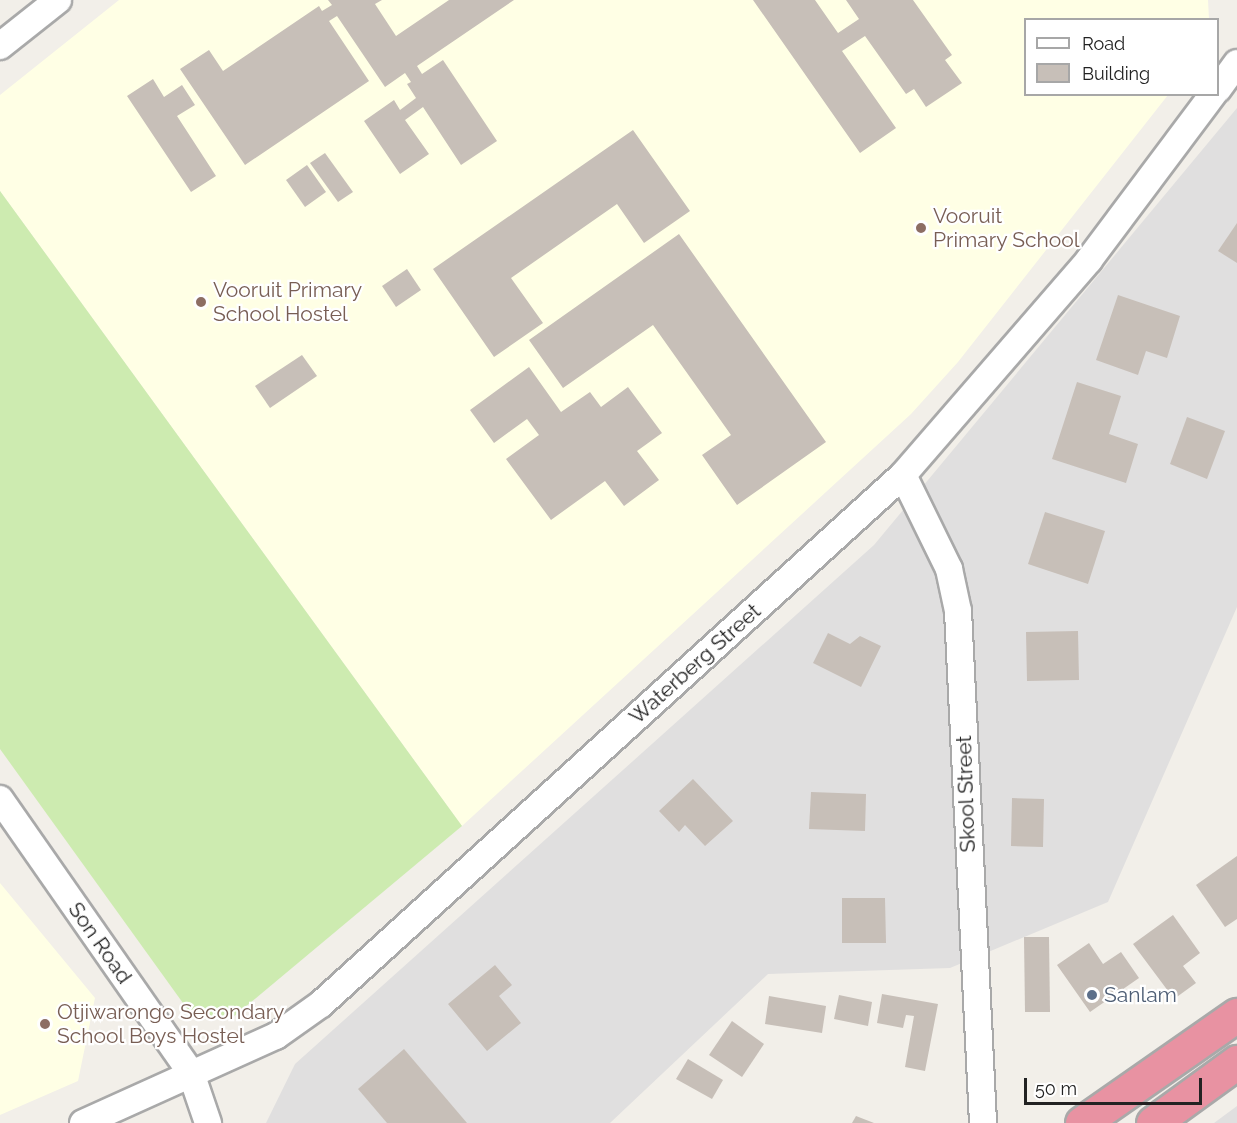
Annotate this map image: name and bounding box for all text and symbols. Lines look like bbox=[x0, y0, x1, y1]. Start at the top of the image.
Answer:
legend bbox=[1024, 18, 1219, 96]
text: Road bbox=[1082, 33, 1125, 54]
text: Building bbox=[1082, 63, 1150, 84]
place label: Vooruit Primary School bbox=[933, 203, 1080, 253]
marker: Vooruit Primary School bbox=[914, 221, 928, 235]
place label: Vooruit Primary School Hostel bbox=[213, 277, 362, 327]
marker: Vooruit Primary School Hostel bbox=[194, 295, 208, 309]
street label: Waterberg Street bbox=[624, 599, 766, 729]
street label: Skool Street bbox=[951, 735, 981, 853]
street label: Son Road bbox=[63, 898, 137, 988]
place label: Sanlam bbox=[1104, 982, 1177, 1008]
marker: Sanlam bbox=[1085, 988, 1099, 1002]
place label: Otjiwarongo Secondary School Boys Hostel bbox=[57, 999, 284, 1049]
marker: Otjiwarongo Secondary School Boys Hostel bbox=[38, 1017, 52, 1031]
scale bar bbox=[1027, 1066, 1206, 1104]
text: 50 m bbox=[1035, 1078, 1077, 1099]

